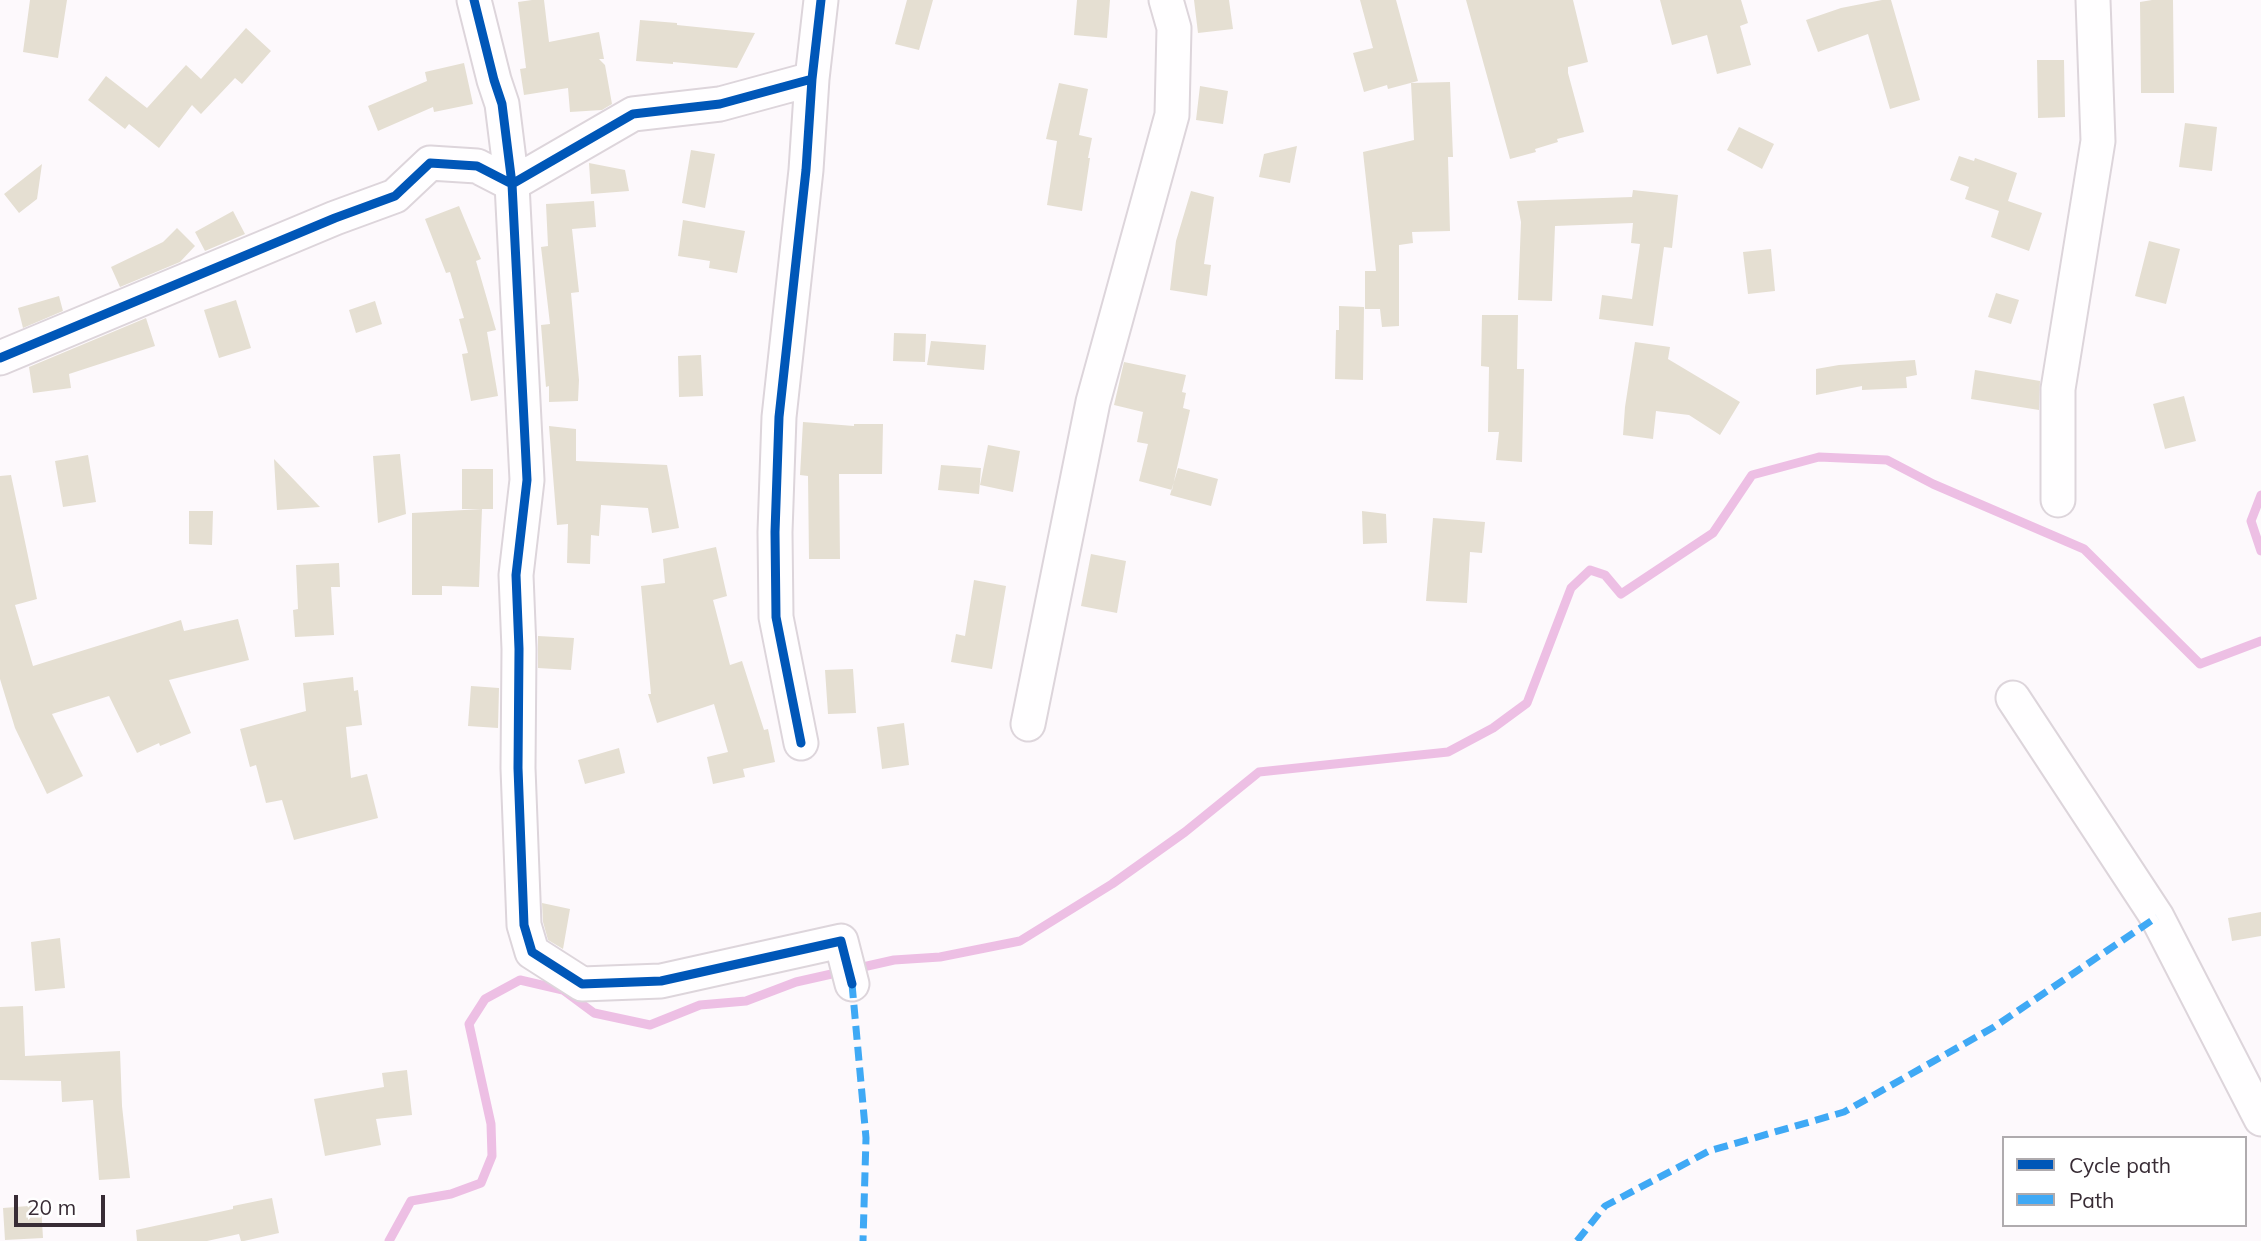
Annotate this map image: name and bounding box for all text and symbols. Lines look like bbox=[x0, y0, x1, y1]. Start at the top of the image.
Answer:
legend bbox=[2002, 1136, 2247, 1227]
text: Cycle path bbox=[2069, 1152, 2171, 1178]
scale bar bbox=[18, 1182, 108, 1226]
text: Path bbox=[2069, 1187, 2114, 1213]
text: 20 m bbox=[27, 1194, 76, 1220]

